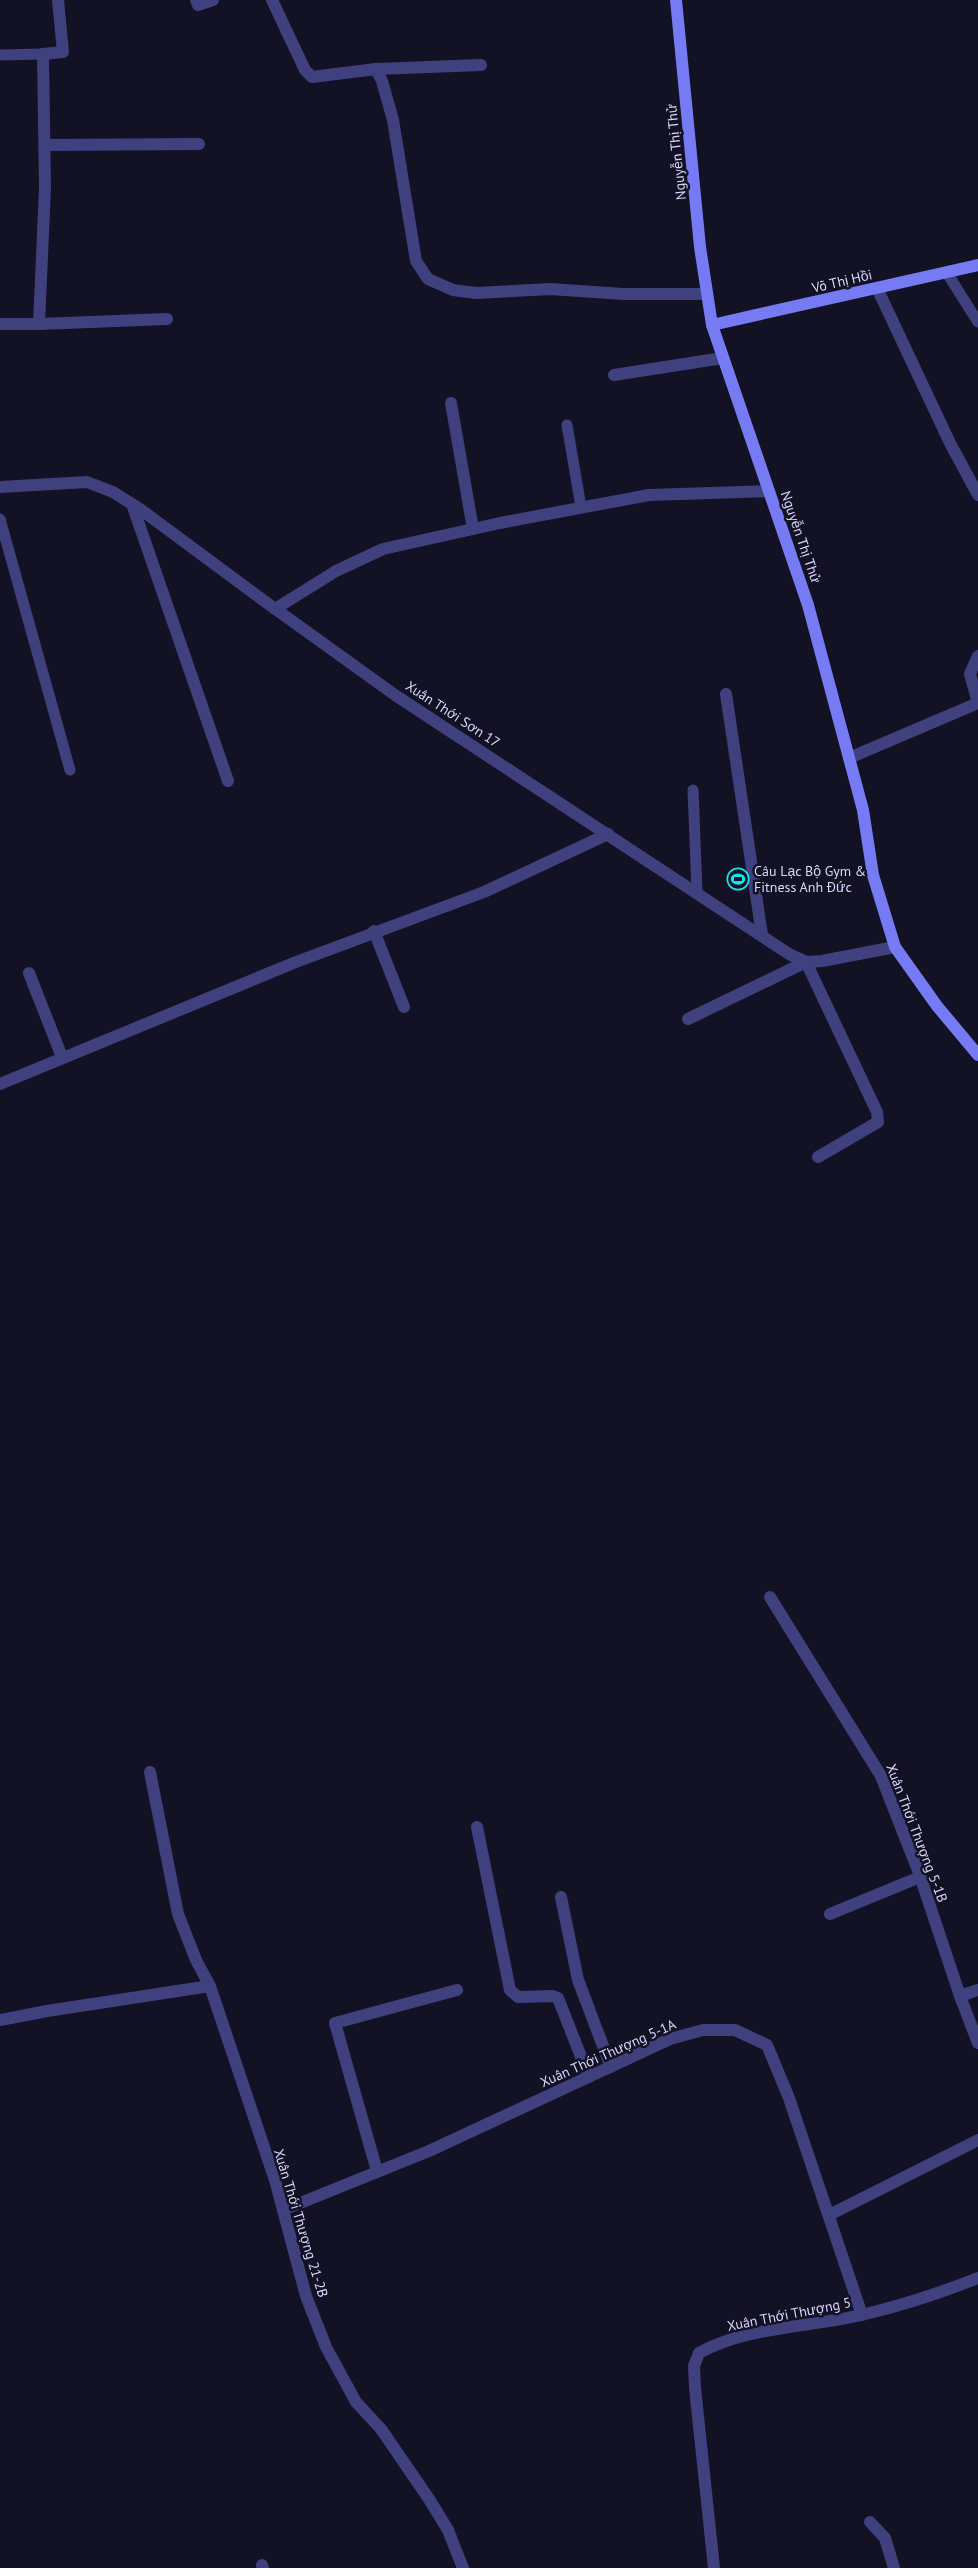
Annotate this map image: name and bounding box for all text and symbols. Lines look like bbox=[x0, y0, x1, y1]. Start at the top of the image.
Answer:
street label: Nguyễn Thị Thử bbox=[662, 103, 690, 201]
street label: Võ Thị Hồi bbox=[809, 265, 874, 297]
street label: Nguyễn Thị Thử bbox=[777, 488, 825, 586]
street label: Xuân Thới Sơn 17 bbox=[402, 677, 504, 751]
place label: Câu Lạc Bộ Gym & Fitness Anh Đức bbox=[754, 862, 866, 896]
sports icon: Câu Lạc Bộ Gym & Fitness Anh Đức bbox=[726, 867, 750, 891]
street label: Xuân Thới Thượng 5-1B bbox=[882, 1761, 952, 1905]
street label: Xuân Thới Thượng 5-1A bbox=[537, 2015, 679, 2091]
street label: Xuân Thới Thượng 21-2B bbox=[270, 2147, 332, 2299]
street label: Xuân Thới Thượng 5 bbox=[725, 2293, 853, 2335]

